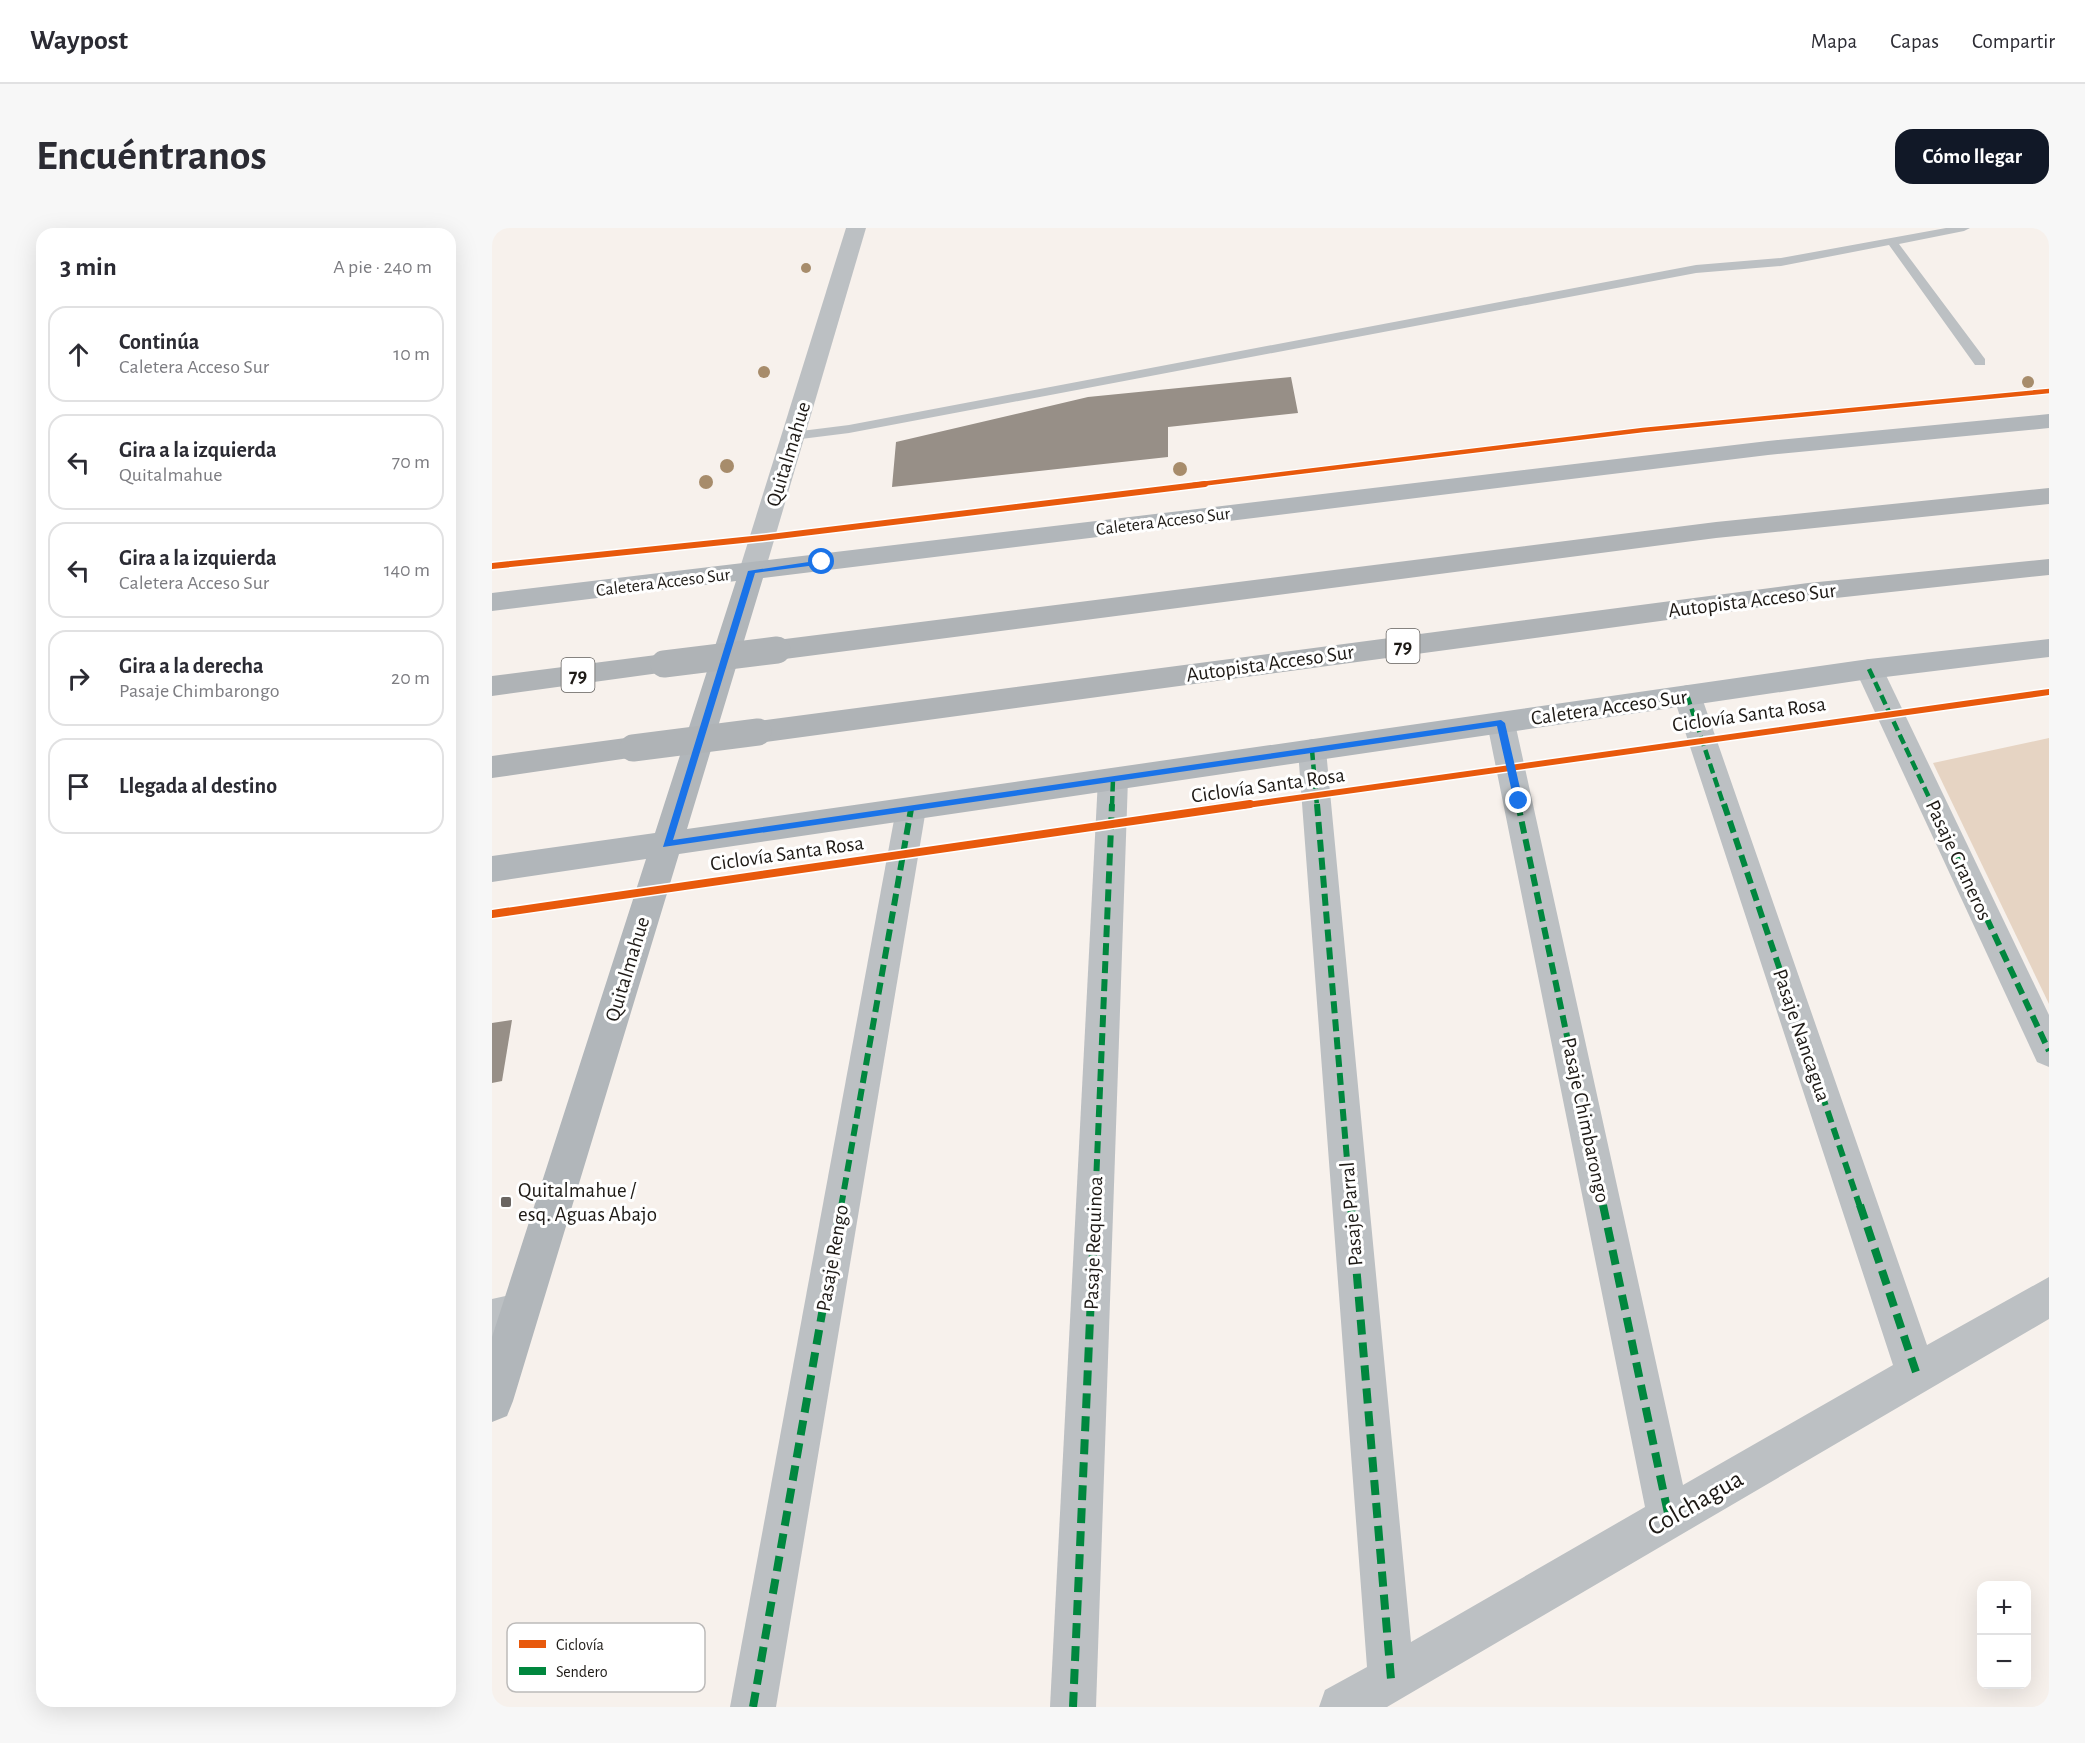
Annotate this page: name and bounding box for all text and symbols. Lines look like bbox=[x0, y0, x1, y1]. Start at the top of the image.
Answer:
text: Waypost bbox=[30, 27, 128, 55]
text: Mapa bbox=[1811, 31, 1857, 52]
text: Capas bbox=[1890, 31, 1939, 52]
text: Compartir bbox=[1972, 31, 2055, 52]
button: Cómo llegar bbox=[1895, 129, 2049, 184]
text: Encuéntranos bbox=[36, 135, 267, 177]
text: 3 min bbox=[60, 254, 117, 280]
text: A pie · 240 m bbox=[333, 257, 432, 277]
text: Continúa bbox=[119, 331, 199, 353]
icon: ahead bbox=[62, 338, 95, 371]
text: 10 m bbox=[393, 344, 430, 364]
text: Caletera Acceso Sur bbox=[119, 357, 269, 377]
street label: Quitalmahue bbox=[763, 399, 814, 509]
text: Gira a la izquierda bbox=[119, 439, 277, 461]
icon: left bbox=[62, 446, 95, 479]
text: 70 m bbox=[392, 452, 430, 472]
text: Quitalmahue bbox=[119, 465, 222, 485]
street label: Caletera Acceso Sur bbox=[1095, 505, 1231, 539]
text: Gira a la izquierda bbox=[119, 547, 277, 569]
route start bbox=[808, 548, 834, 574]
icon: left bbox=[62, 554, 95, 587]
text: 140 m bbox=[384, 560, 430, 580]
street label: Caletera Acceso Sur bbox=[595, 566, 731, 600]
text: Caletera Acceso Sur bbox=[119, 573, 269, 593]
street label: Autopista Acceso Sur bbox=[1667, 580, 1837, 621]
road number: 79 bbox=[1386, 629, 1420, 663]
street label: Autopista Acceso Sur bbox=[1185, 641, 1355, 686]
text: Gira a la derecha bbox=[119, 655, 264, 677]
road number: 79 bbox=[562, 658, 595, 692]
icon: right bbox=[62, 662, 95, 695]
text: 20 m bbox=[391, 668, 430, 688]
text: Pasaje Chimbarongo bbox=[119, 681, 279, 701]
street label: Caletera Acceso Sur bbox=[1530, 686, 1689, 729]
street label: Ciclovía Santa Rosa bbox=[1671, 693, 1827, 736]
street label: Ciclovía Santa Rosa bbox=[1190, 764, 1346, 807]
icon: arrive bbox=[62, 770, 95, 803]
text: Llegada al destino bbox=[119, 775, 277, 797]
route end bbox=[1505, 787, 1531, 813]
street label: Pasaje Graneros bbox=[1922, 797, 1996, 924]
street label: Ciclovía Santa Rosa bbox=[709, 832, 865, 875]
street label: Quitalmahue bbox=[602, 914, 653, 1024]
street label: Pasaje Nancagua bbox=[1769, 966, 1834, 1104]
street label: Pasaje Chimbarongo bbox=[1558, 1036, 1613, 1205]
street label: Pasaje Parral bbox=[1336, 1161, 1367, 1267]
street label: Pasaje Requinoa bbox=[1081, 1175, 1106, 1310]
place label: Quitalmahue / esq. Aguas Abajo bbox=[518, 1180, 657, 1225]
marker: Quitalmahue / esq. Aguas Abajo bbox=[499, 1195, 513, 1209]
street label: Pasaje Rengo bbox=[813, 1203, 852, 1313]
street label: Colchagua bbox=[1643, 1465, 1748, 1541]
map controls bbox=[1977, 1581, 2031, 1689]
button: + bbox=[1977, 1581, 2031, 1635]
legend bbox=[507, 1623, 705, 1692]
button: − bbox=[1977, 1635, 2031, 1689]
text: Ciclovía bbox=[556, 1637, 604, 1653]
text: Sendero bbox=[556, 1664, 608, 1680]

